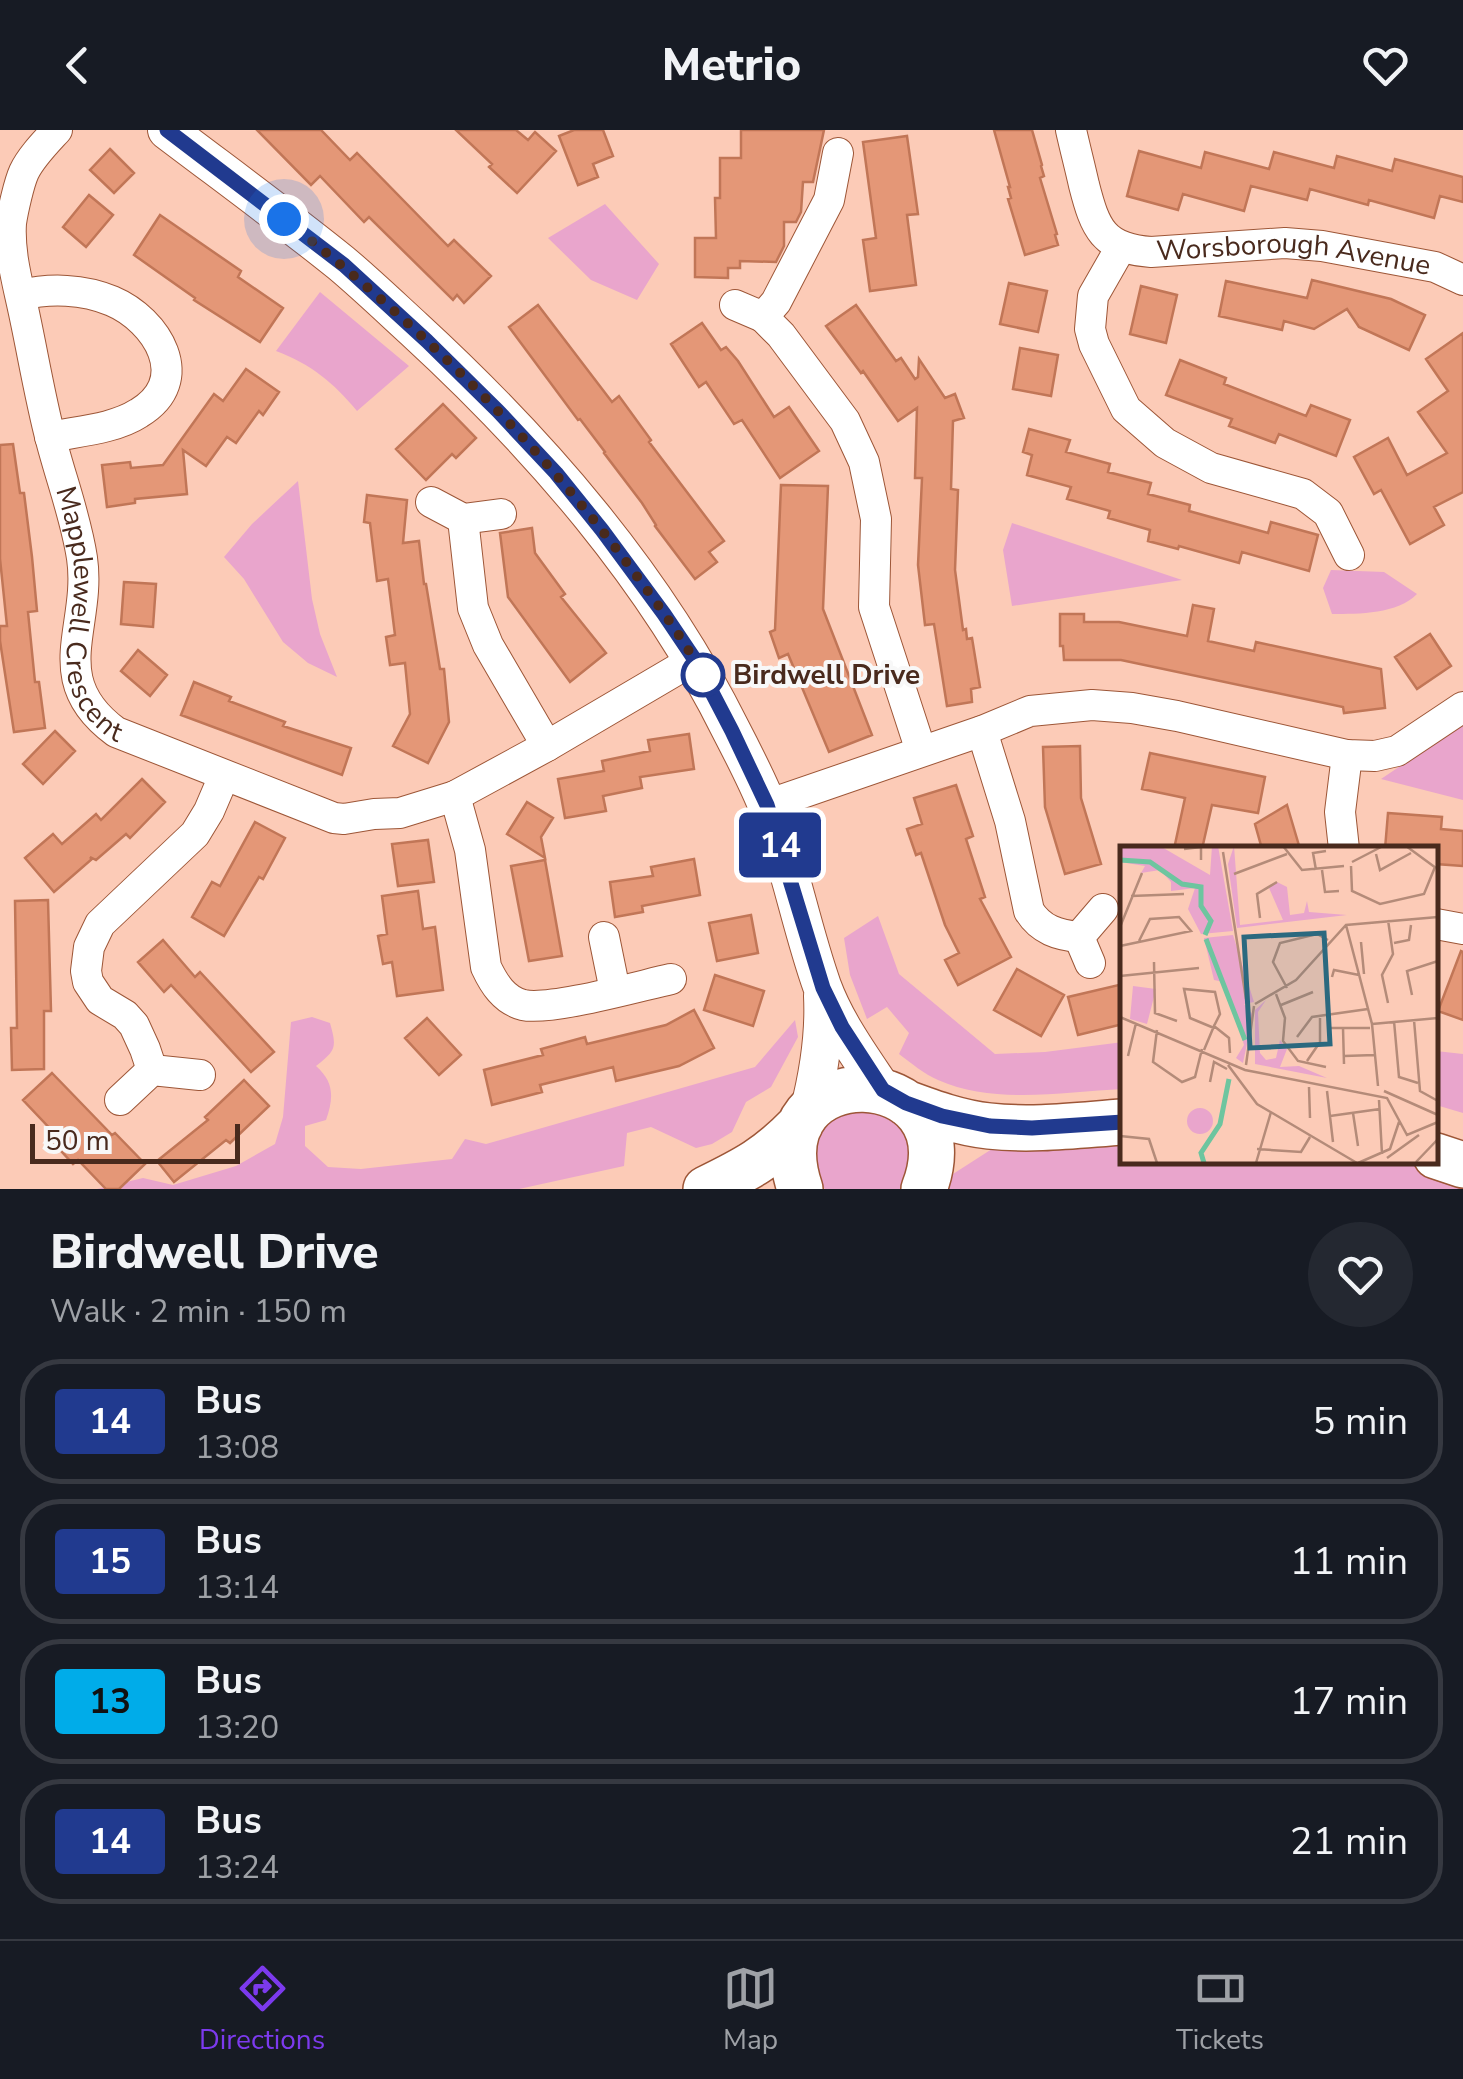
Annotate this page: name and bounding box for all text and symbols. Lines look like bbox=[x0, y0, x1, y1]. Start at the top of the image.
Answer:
text: Metrio bbox=[662, 35, 801, 96]
icon: back bbox=[50, 38, 105, 93]
icon: heart bbox=[1358, 38, 1413, 93]
your location bbox=[259, 194, 309, 244]
street label: Worsborough Avenue bbox=[1155, 224, 1434, 285]
street label: Mapplewell Crescent bbox=[46, 482, 128, 752]
marker: Birdwell Drive bbox=[682, 654, 724, 696]
place label: Birdwell Drive bbox=[733, 656, 920, 694]
line badge: 14 bbox=[735, 812, 825, 878]
text: 14 bbox=[759, 822, 801, 869]
inset map bbox=[1120, 846, 1438, 1164]
scale bar bbox=[30, 1119, 240, 1164]
text: 50 m bbox=[45, 1122, 110, 1160]
text: Birdwell Drive bbox=[50, 1219, 379, 1285]
button: heart bbox=[1308, 1222, 1413, 1327]
text: Walk · 2 min · 150 m bbox=[50, 1290, 347, 1333]
text: Bus bbox=[195, 1375, 262, 1426]
text: 5 min bbox=[1313, 1396, 1408, 1447]
text: 14 bbox=[89, 1398, 131, 1445]
text: 13:08 bbox=[195, 1426, 279, 1469]
text: Bus bbox=[195, 1515, 262, 1566]
text: 11 min bbox=[1290, 1536, 1408, 1587]
text: 15 bbox=[89, 1538, 131, 1585]
text: 13:14 bbox=[195, 1566, 279, 1609]
text: Bus bbox=[195, 1655, 262, 1706]
text: 17 min bbox=[1290, 1676, 1408, 1727]
text: 13 bbox=[89, 1678, 131, 1725]
text: 13:20 bbox=[195, 1706, 279, 1749]
text: Bus bbox=[195, 1795, 262, 1846]
text: 21 min bbox=[1290, 1816, 1408, 1867]
text: 14 bbox=[89, 1818, 131, 1865]
text: 13:24 bbox=[195, 1846, 279, 1889]
tab: Directions bbox=[199, 1961, 325, 2059]
tab: Map bbox=[723, 1961, 778, 2059]
tab: Tickets bbox=[1176, 1961, 1264, 2059]

